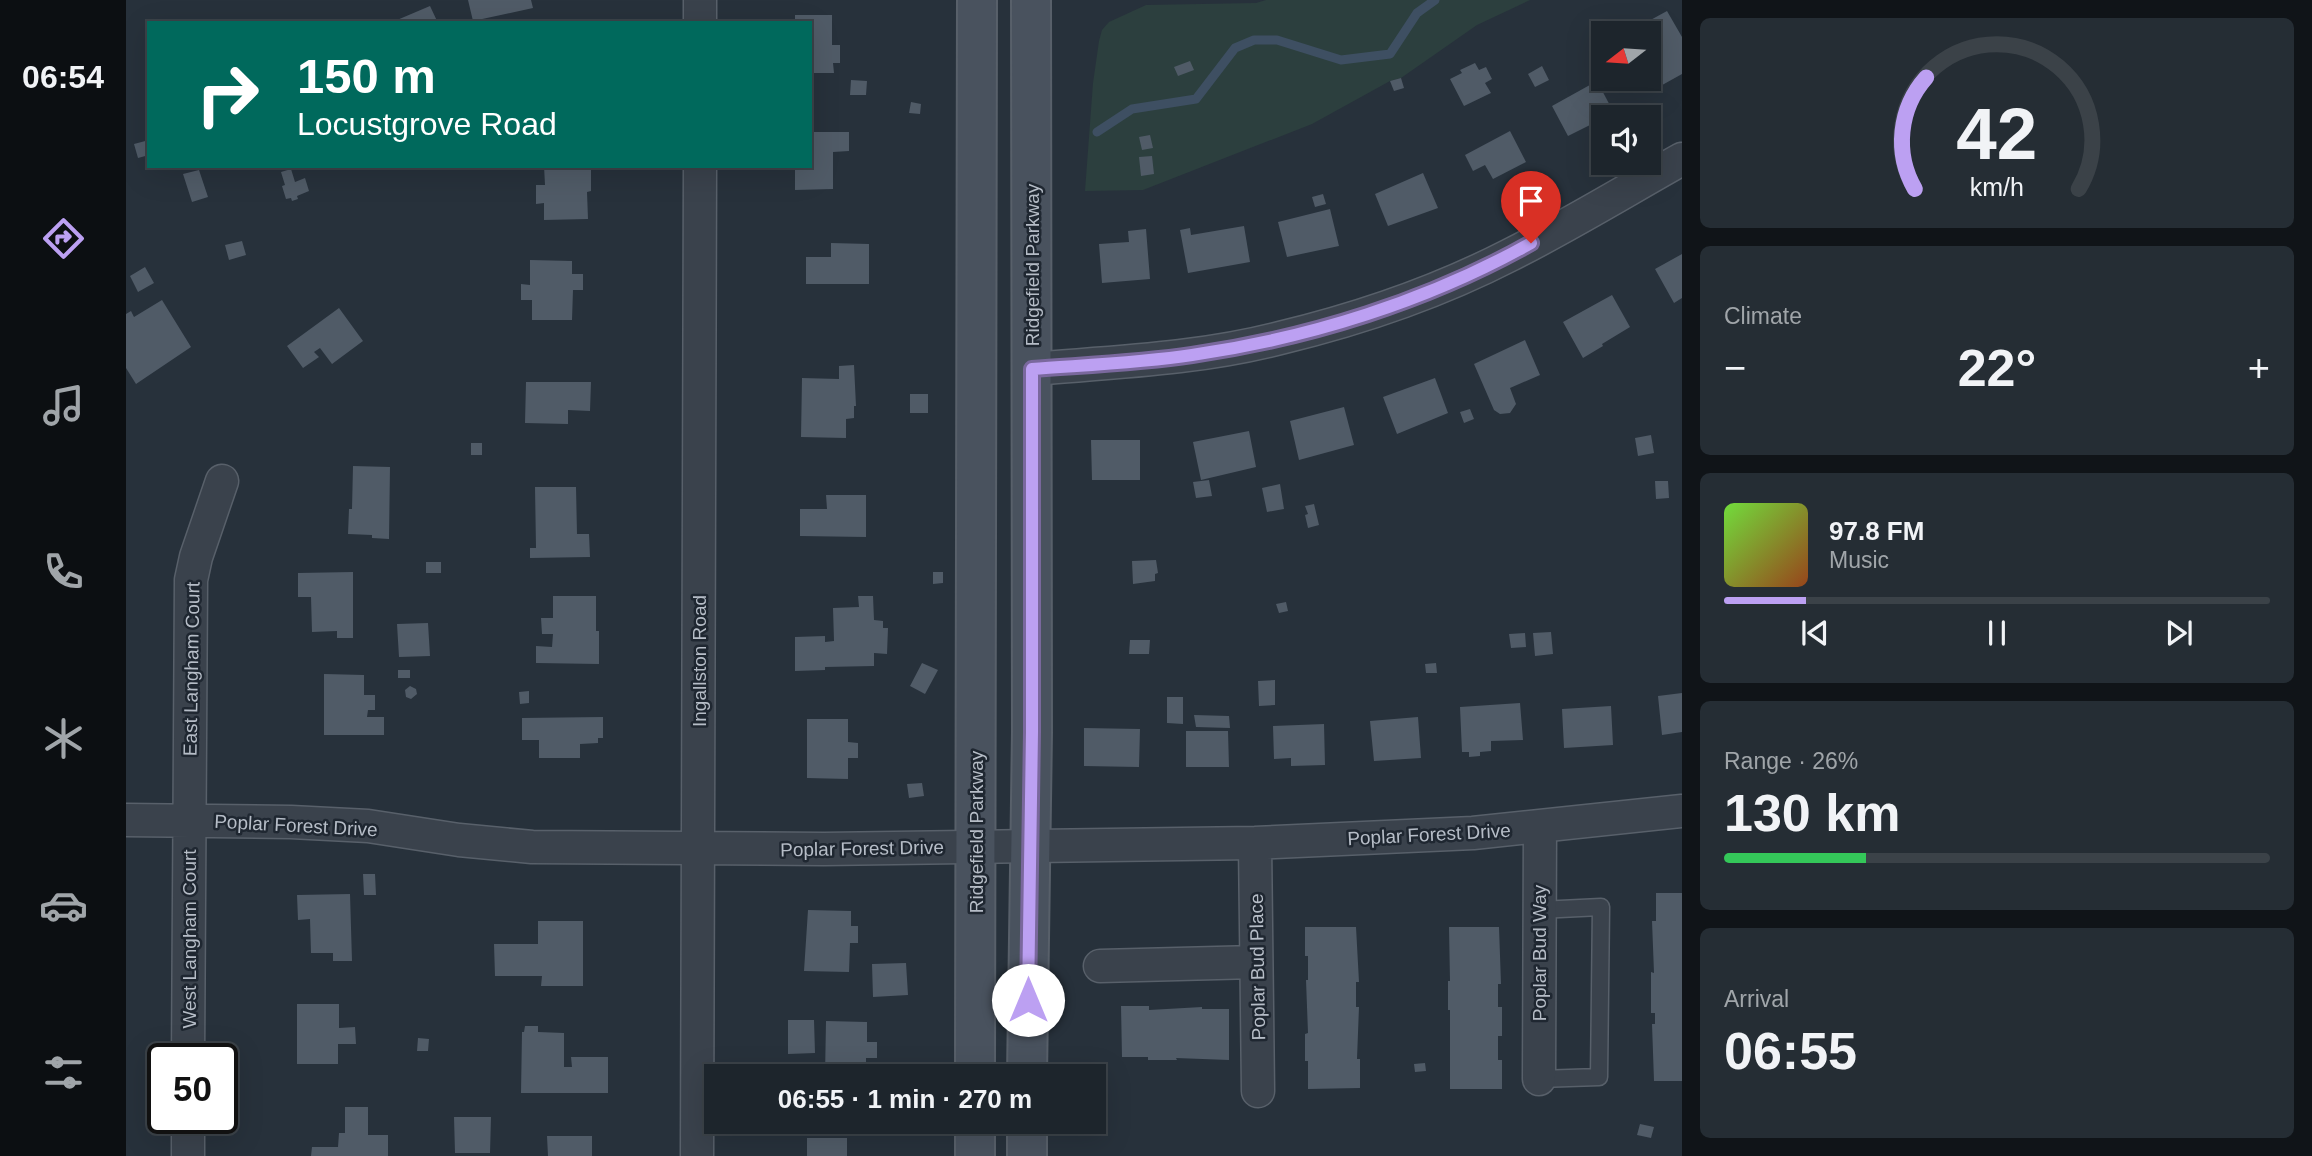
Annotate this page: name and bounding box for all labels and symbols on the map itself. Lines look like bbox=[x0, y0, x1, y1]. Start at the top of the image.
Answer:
north arrow bbox=[1591, 21, 1661, 91]
pin bbox=[1501, 171, 1561, 243]
street label: Ridgefield Parkway bbox=[1022, 183, 1043, 346]
street label: East Langham Court bbox=[179, 581, 204, 756]
street label: Ingallston Road bbox=[689, 595, 710, 727]
street label: Ridgefield Parkway bbox=[966, 750, 987, 913]
street label: Poplar Forest Drive bbox=[214, 811, 378, 840]
street label: Poplar Forest Drive bbox=[1347, 820, 1511, 849]
street label: Poplar Forest Drive bbox=[780, 837, 944, 860]
street label: West Langham Court bbox=[179, 849, 200, 1029]
street label: Poplar Bud Way bbox=[1529, 884, 1550, 1021]
street label: Poplar Bud Place bbox=[1246, 893, 1269, 1041]
position arrow bbox=[991, 963, 1065, 1037]
speed limit sign: 50 bbox=[147, 1043, 238, 1134]

